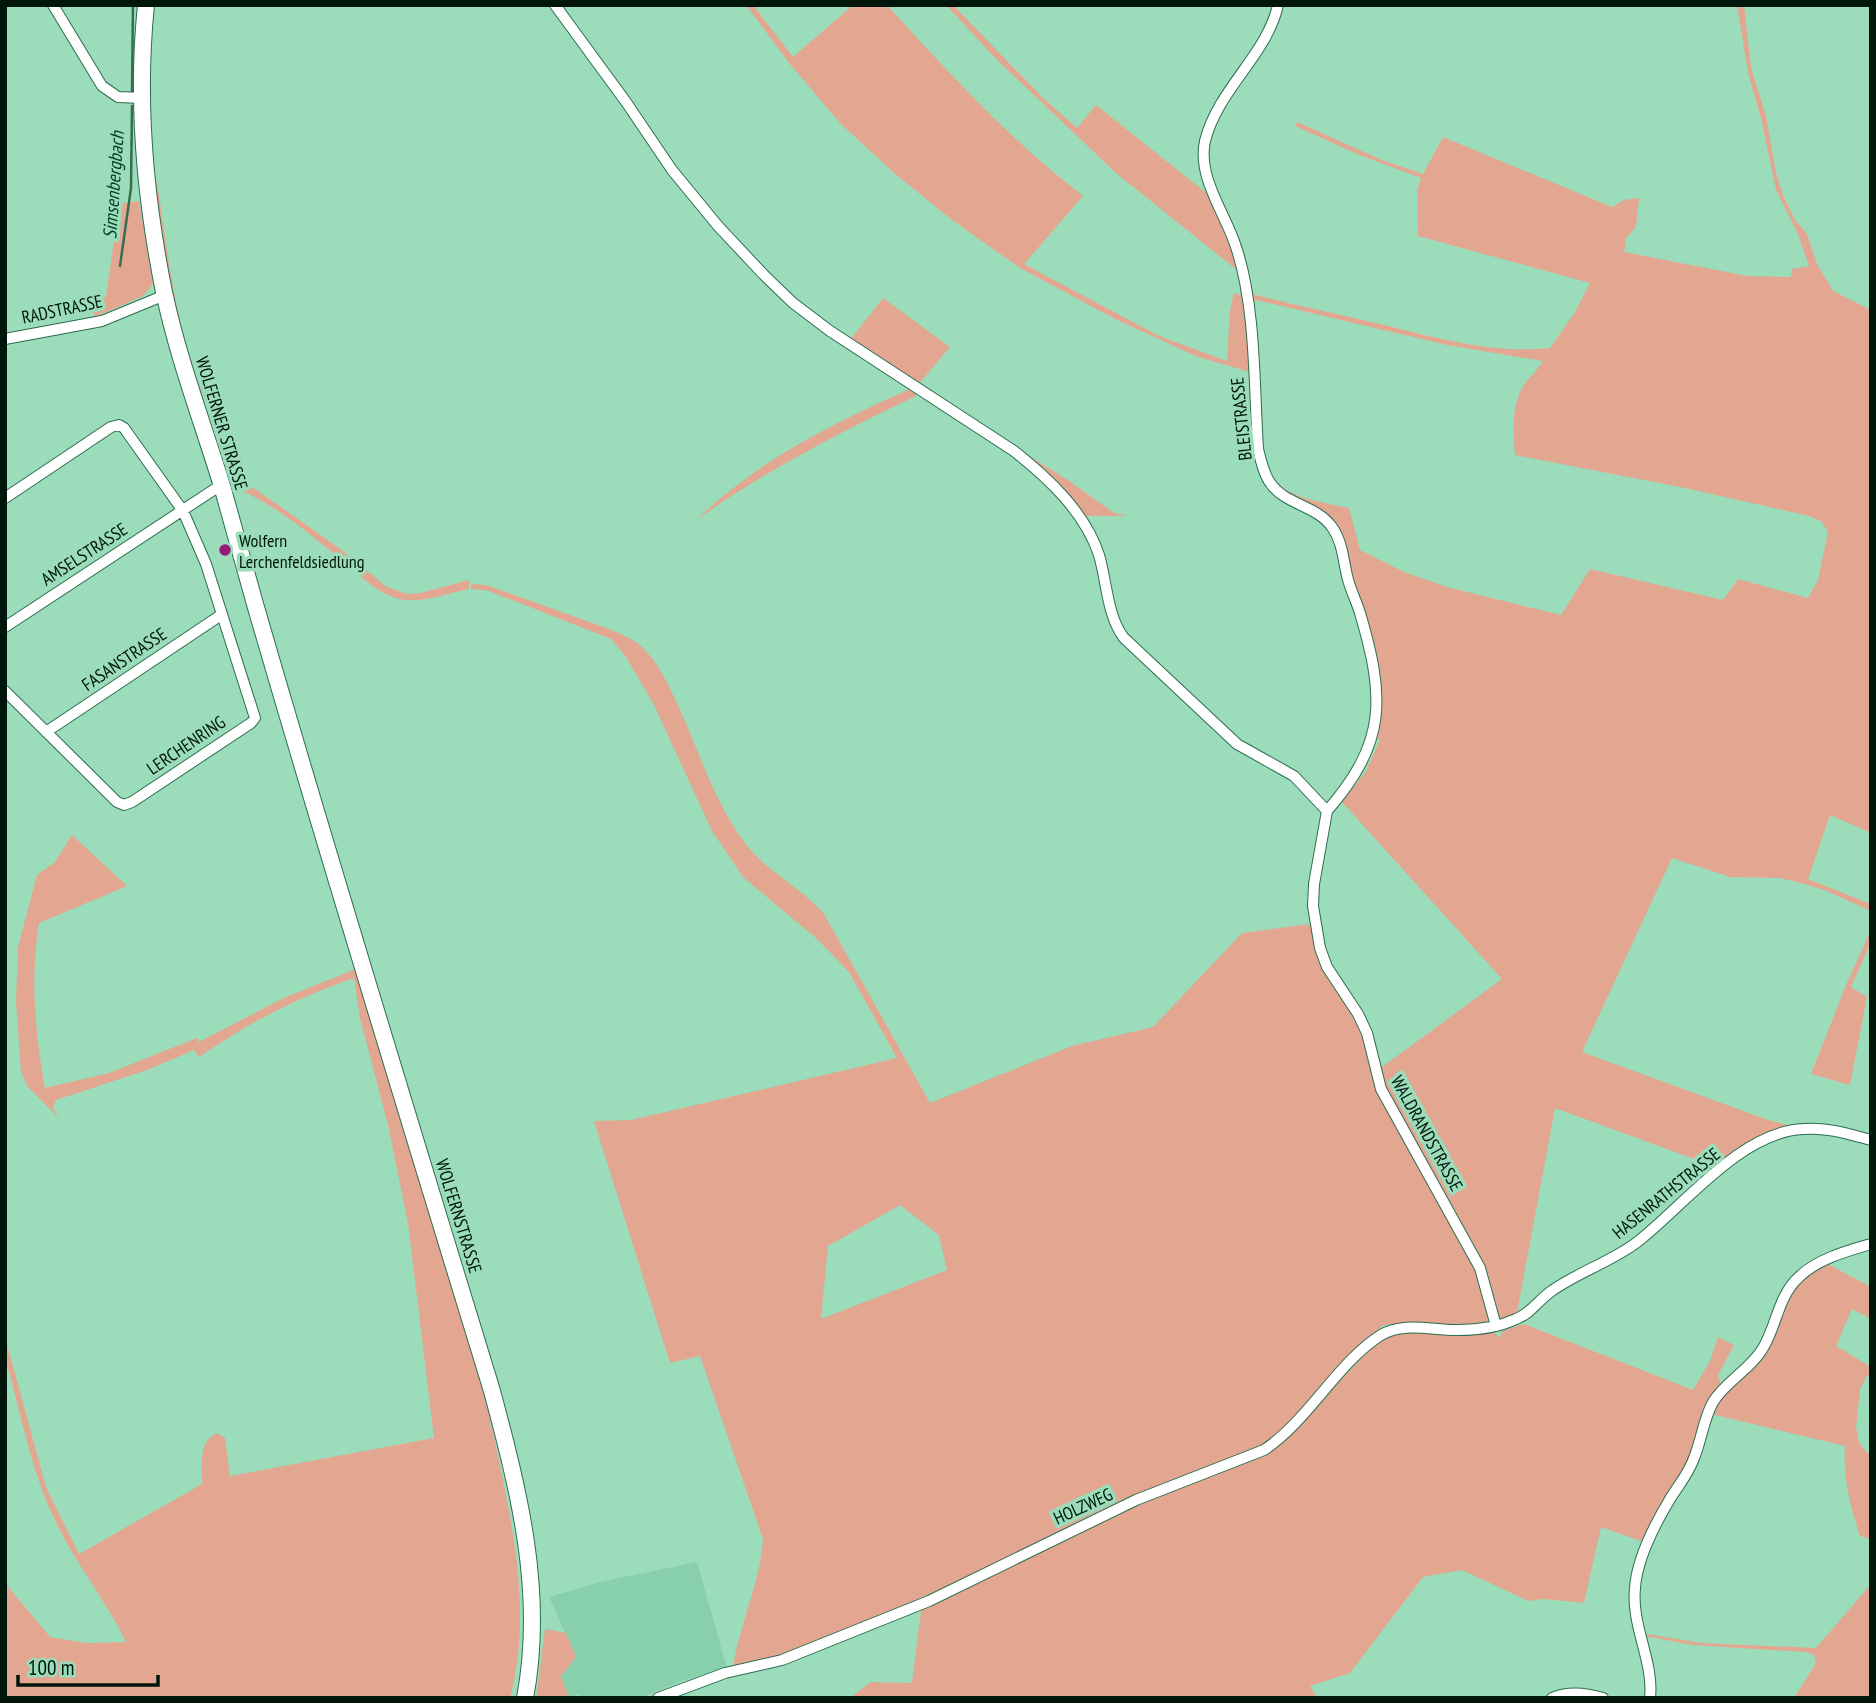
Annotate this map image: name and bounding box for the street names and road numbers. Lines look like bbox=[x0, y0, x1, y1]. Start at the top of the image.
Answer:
street label: RADSTRASSE bbox=[20, 289, 104, 329]
street label: WOLFERNER STRASSE bbox=[191, 353, 253, 493]
street label: BLEISTRASSE bbox=[1225, 376, 1257, 462]
street label: AMSELSTRASSE bbox=[36, 518, 132, 590]
street label: FASANSTRASSE bbox=[77, 622, 171, 696]
street label: LERCHENRING bbox=[142, 710, 230, 780]
street label: WALDRANDSTRASSE bbox=[1386, 1071, 1468, 1195]
street label: HASENRATHSTRASSE bbox=[1607, 1142, 1725, 1244]
street label: WOLFERNSTRASSE bbox=[431, 1156, 487, 1276]
street label: HOLZWEG bbox=[1050, 1482, 1116, 1530]

